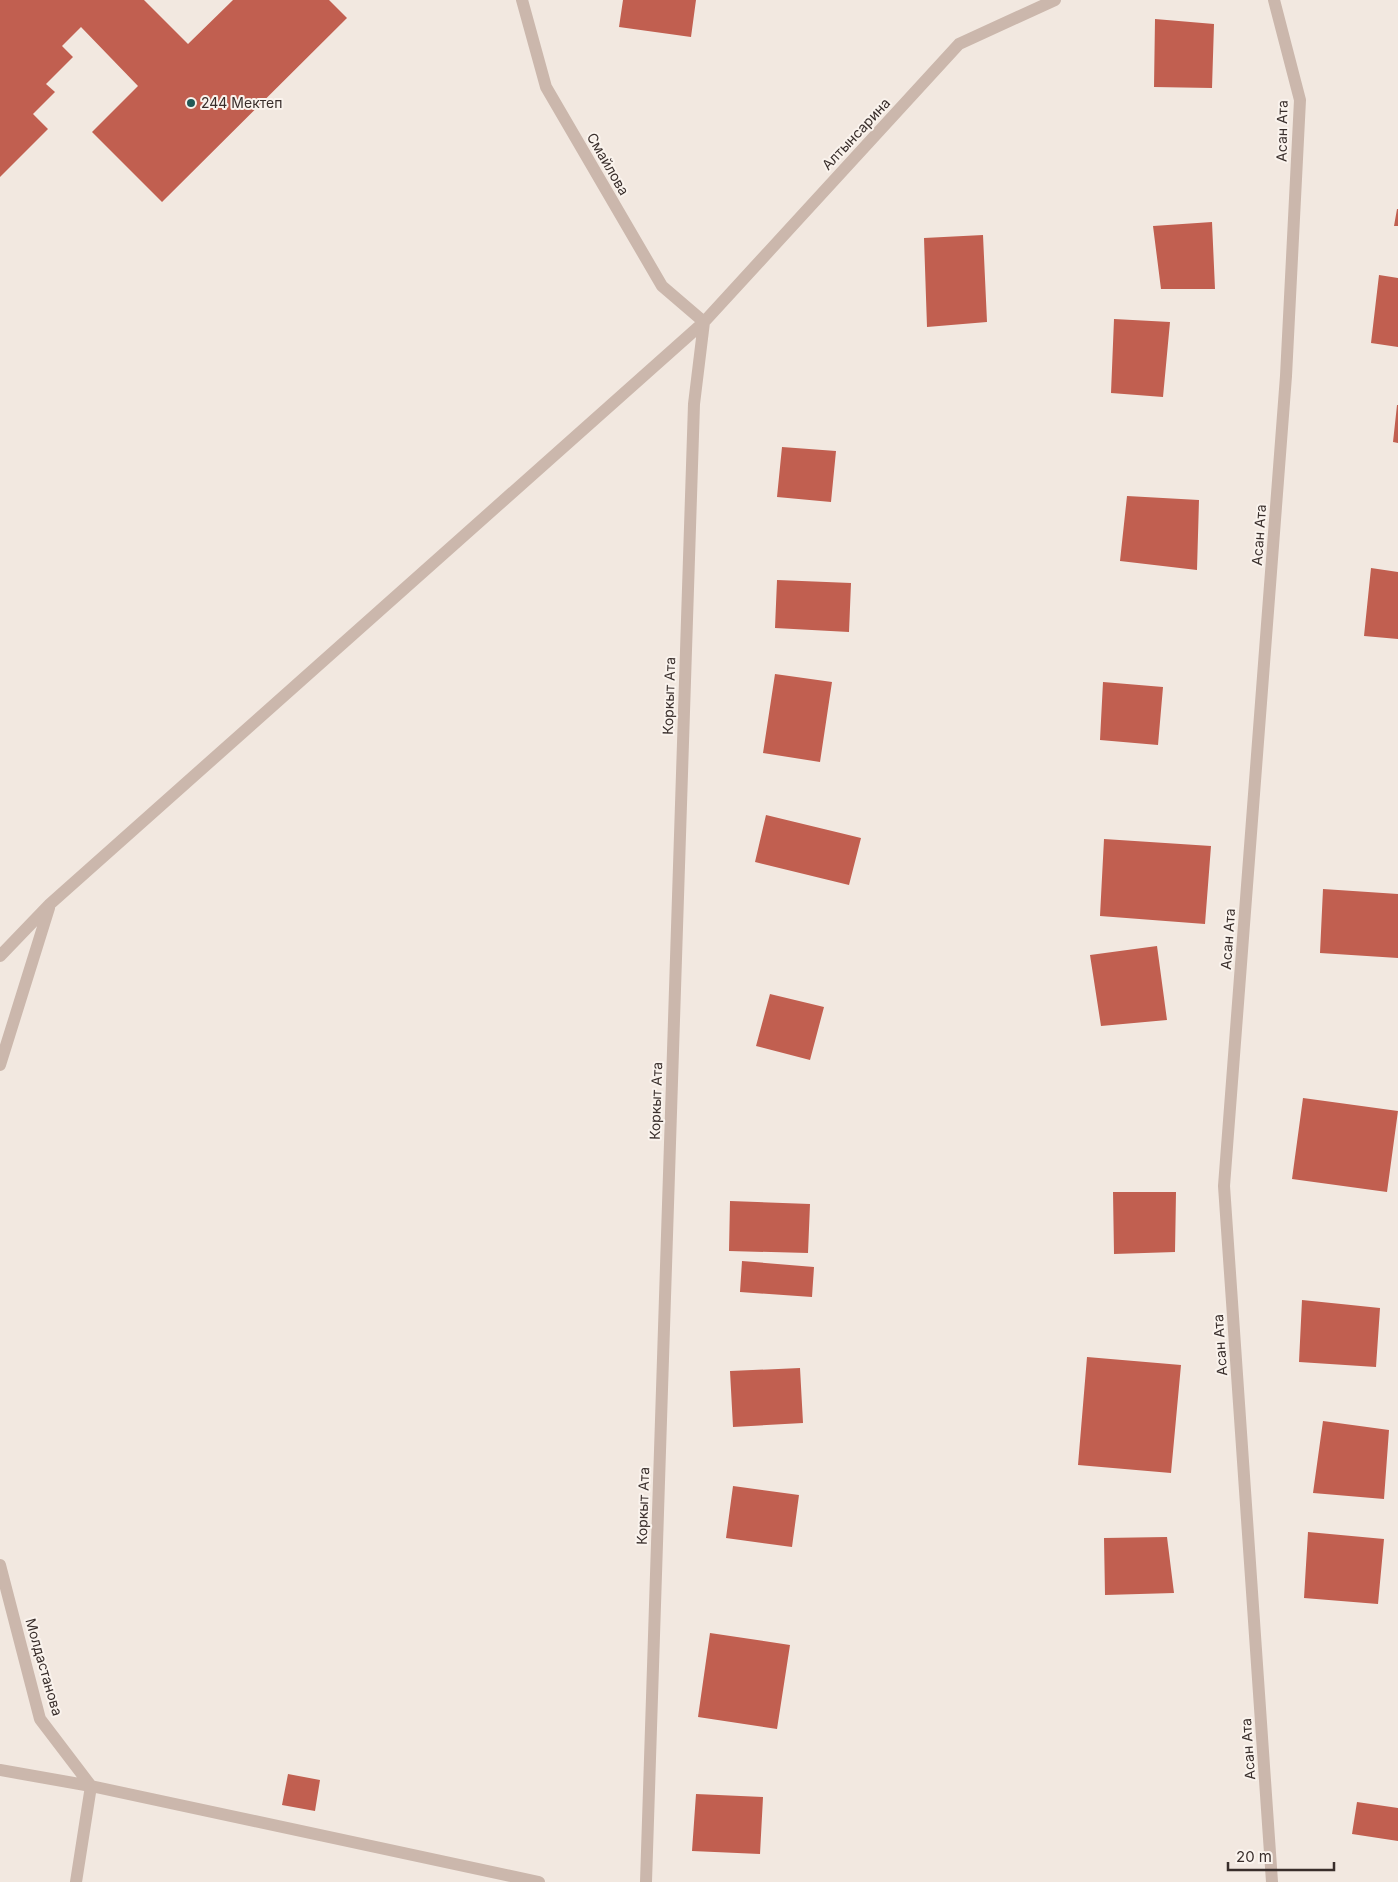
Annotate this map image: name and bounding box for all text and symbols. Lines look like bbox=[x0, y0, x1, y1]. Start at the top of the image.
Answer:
place label: 244 Мектеп bbox=[201, 94, 282, 111]
street label: Алтынсарина bbox=[818, 94, 893, 173]
marker: 244 Мектеп bbox=[185, 97, 197, 109]
street label: Асан Ата bbox=[1272, 100, 1291, 162]
street label: Смайлова bbox=[584, 129, 633, 198]
street label: Асан Ата bbox=[1248, 504, 1269, 566]
street label: Коркыт Ата bbox=[659, 657, 678, 735]
street label: Асан Ата bbox=[1217, 908, 1238, 970]
street label: Коркыт Ата bbox=[646, 1062, 665, 1140]
street label: Асан Ата bbox=[1209, 1314, 1230, 1376]
street label: Коркыт Ата bbox=[633, 1467, 652, 1545]
street label: Молдастанова bbox=[22, 1616, 67, 1718]
street label: Асан Ата bbox=[1237, 1718, 1258, 1780]
scale bar bbox=[1228, 1840, 1334, 1872]
text: 20 m bbox=[1236, 1847, 1272, 1866]

